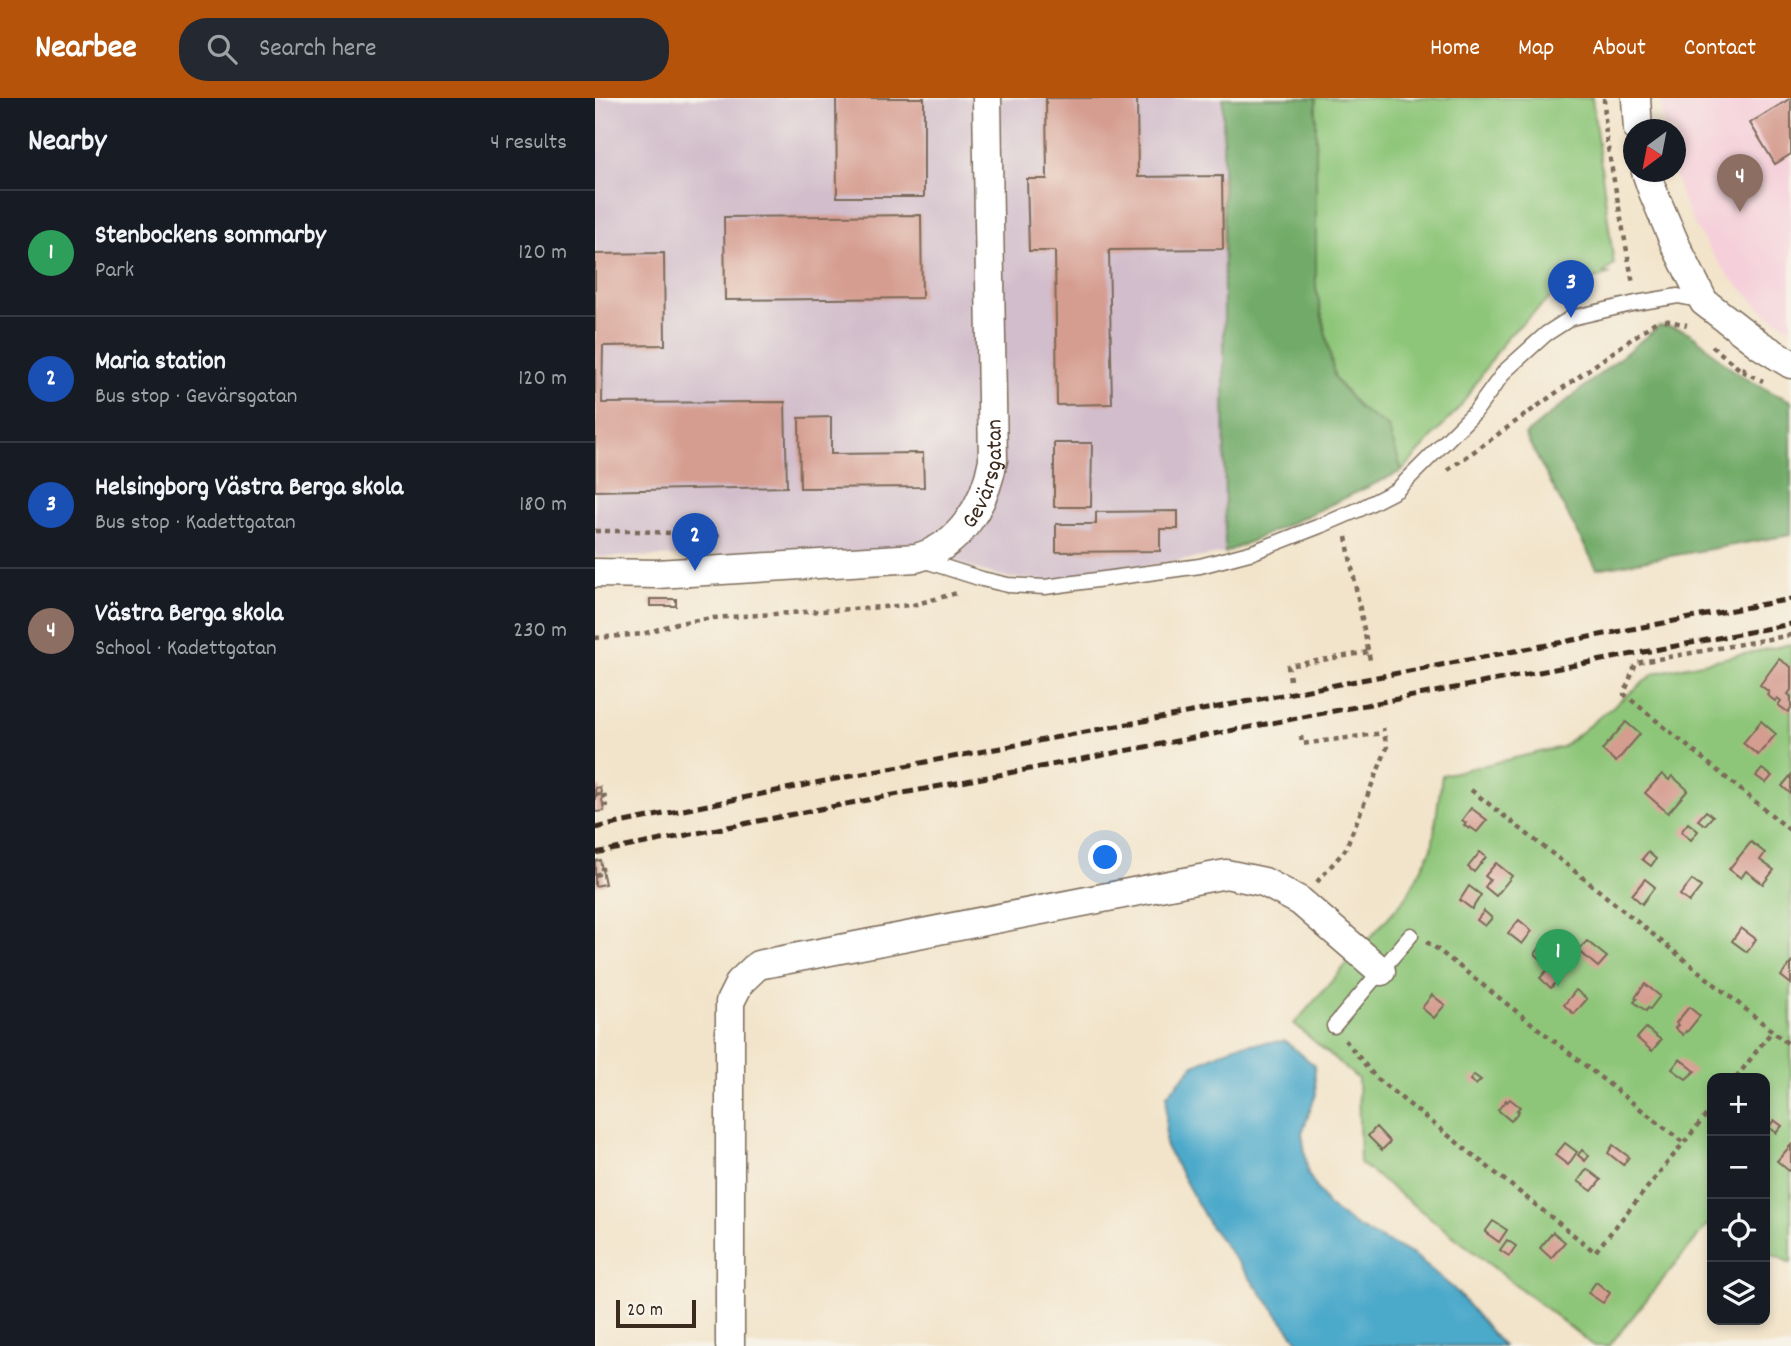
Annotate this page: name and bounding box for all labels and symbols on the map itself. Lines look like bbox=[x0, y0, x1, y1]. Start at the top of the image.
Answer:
north arrow bbox=[1623, 119, 1686, 182]
pin: 4 bbox=[1717, 154, 1763, 212]
pin: 3 bbox=[1548, 260, 1594, 318]
street label: Gevärsgatan bbox=[955, 419, 1013, 536]
pin: 2 bbox=[672, 513, 718, 571]
your location bbox=[1088, 840, 1122, 874]
pin: 1 bbox=[1535, 929, 1581, 987]
scale bar bbox=[616, 1297, 697, 1329]

